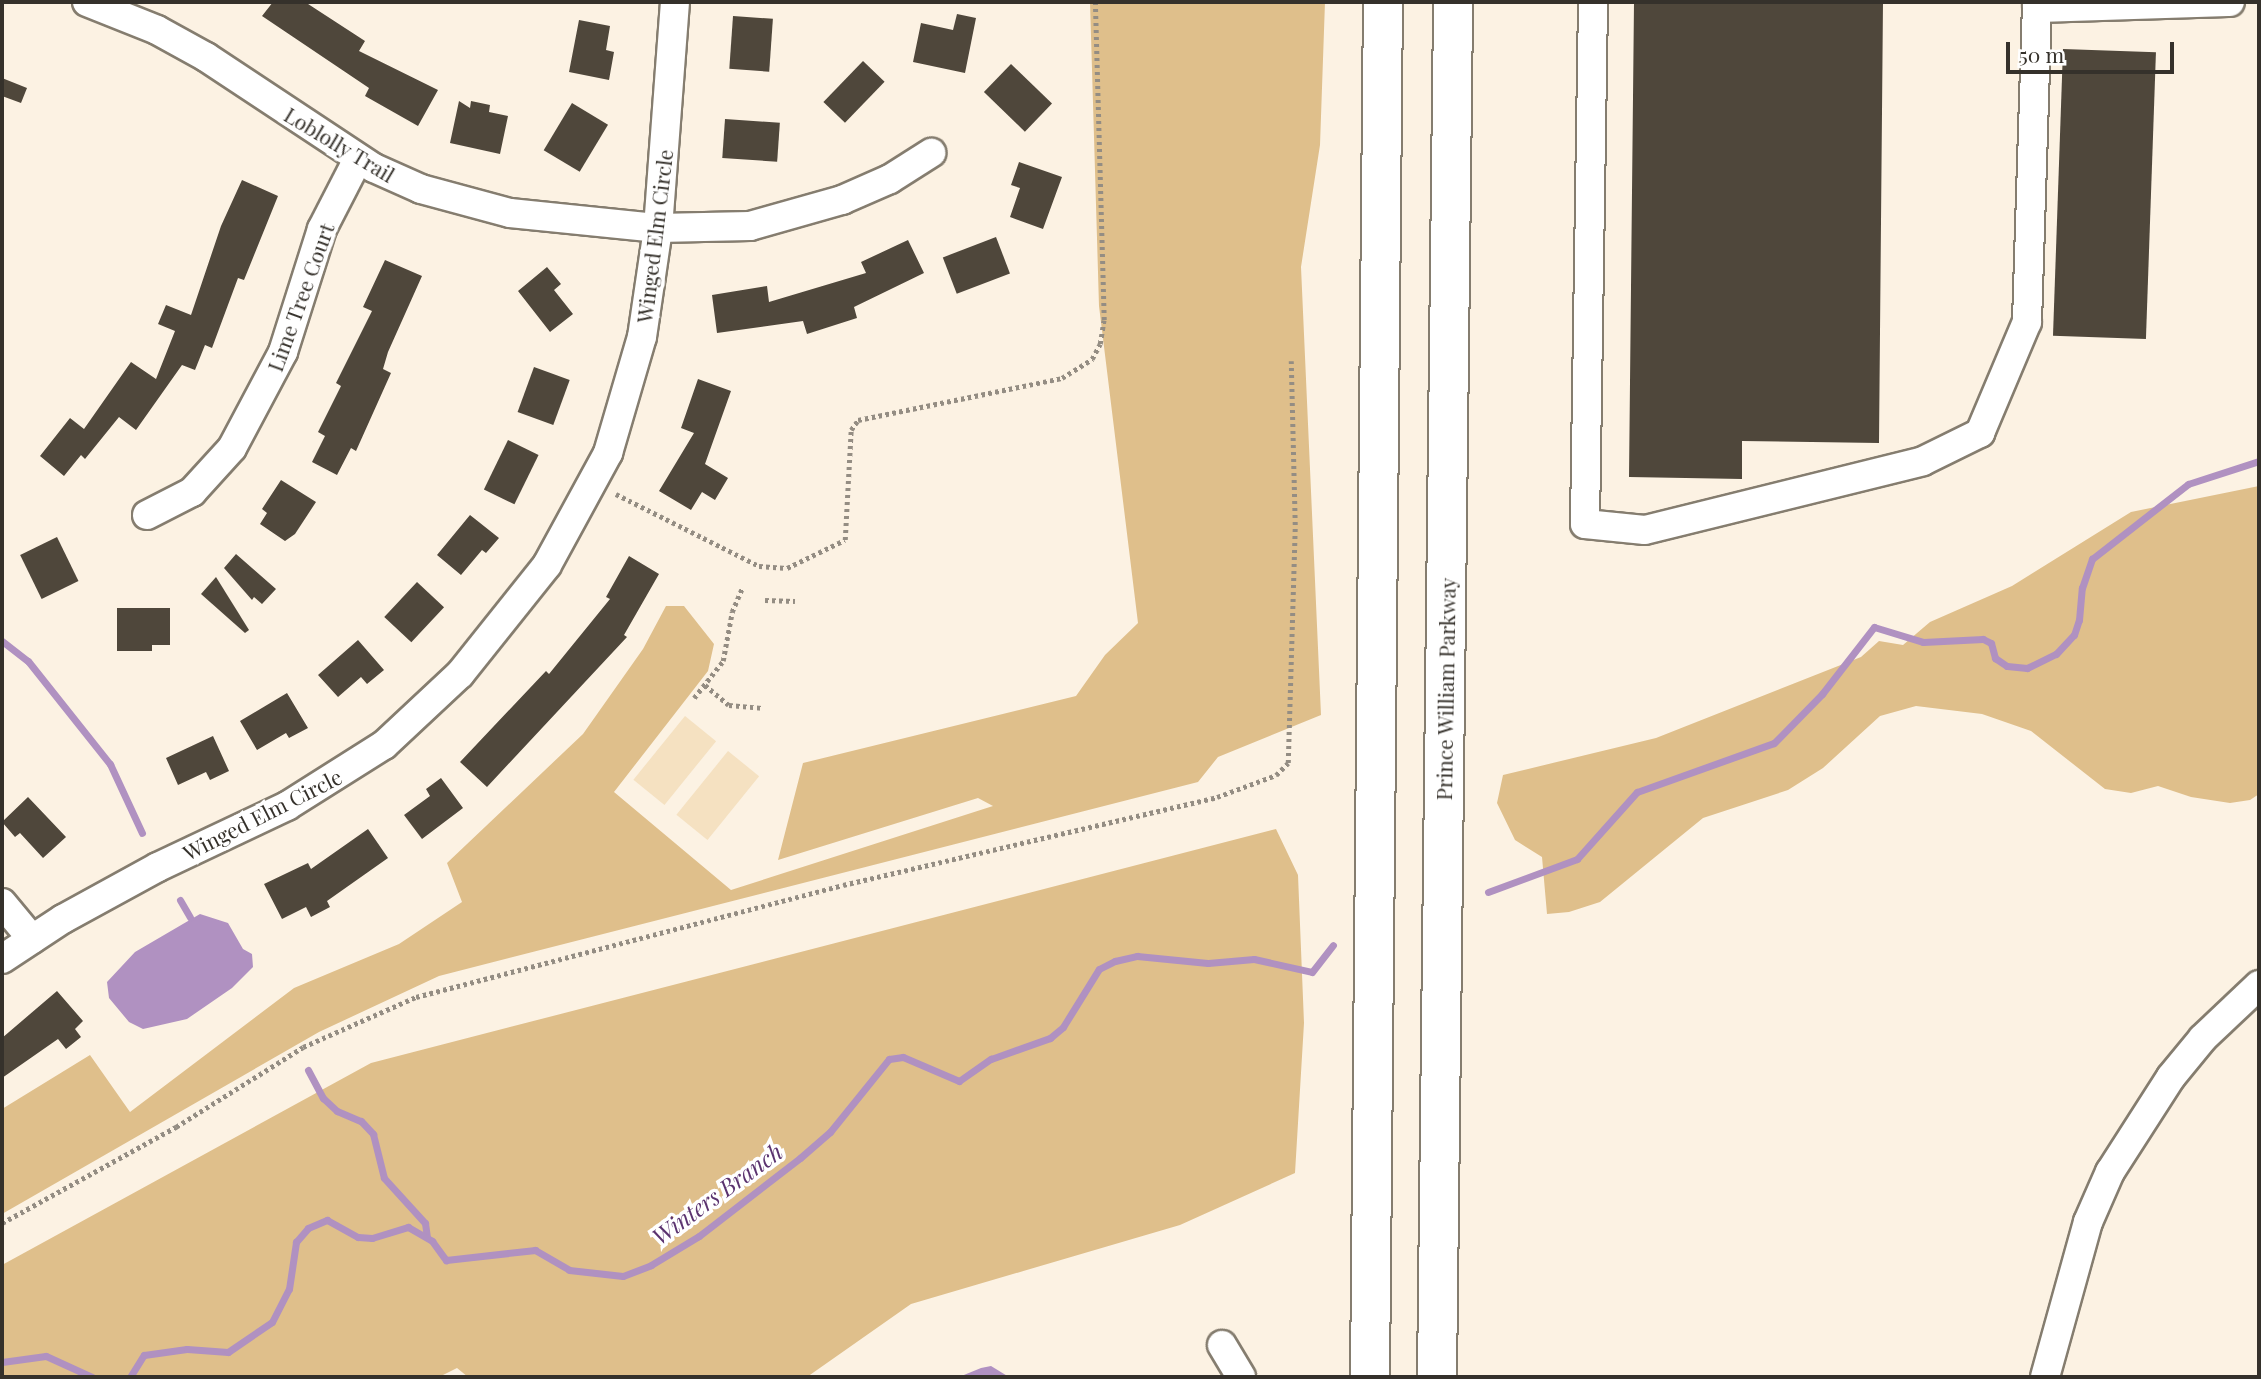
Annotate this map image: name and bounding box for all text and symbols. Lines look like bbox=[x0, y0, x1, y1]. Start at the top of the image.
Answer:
scale bar bbox=[2009, 28, 2177, 72]
text: 50 m bbox=[2019, 40, 2064, 68]
street label: Loblolly Trail bbox=[280, 101, 400, 187]
street label: Winged Elm Circle bbox=[631, 148, 677, 324]
street label: Lime Tree Court bbox=[261, 219, 339, 375]
street label: Prince William Parkway bbox=[1430, 577, 1460, 801]
street label: Winged Elm Circle bbox=[178, 763, 346, 865]
water label: Winters Branch bbox=[646, 1137, 788, 1251]

